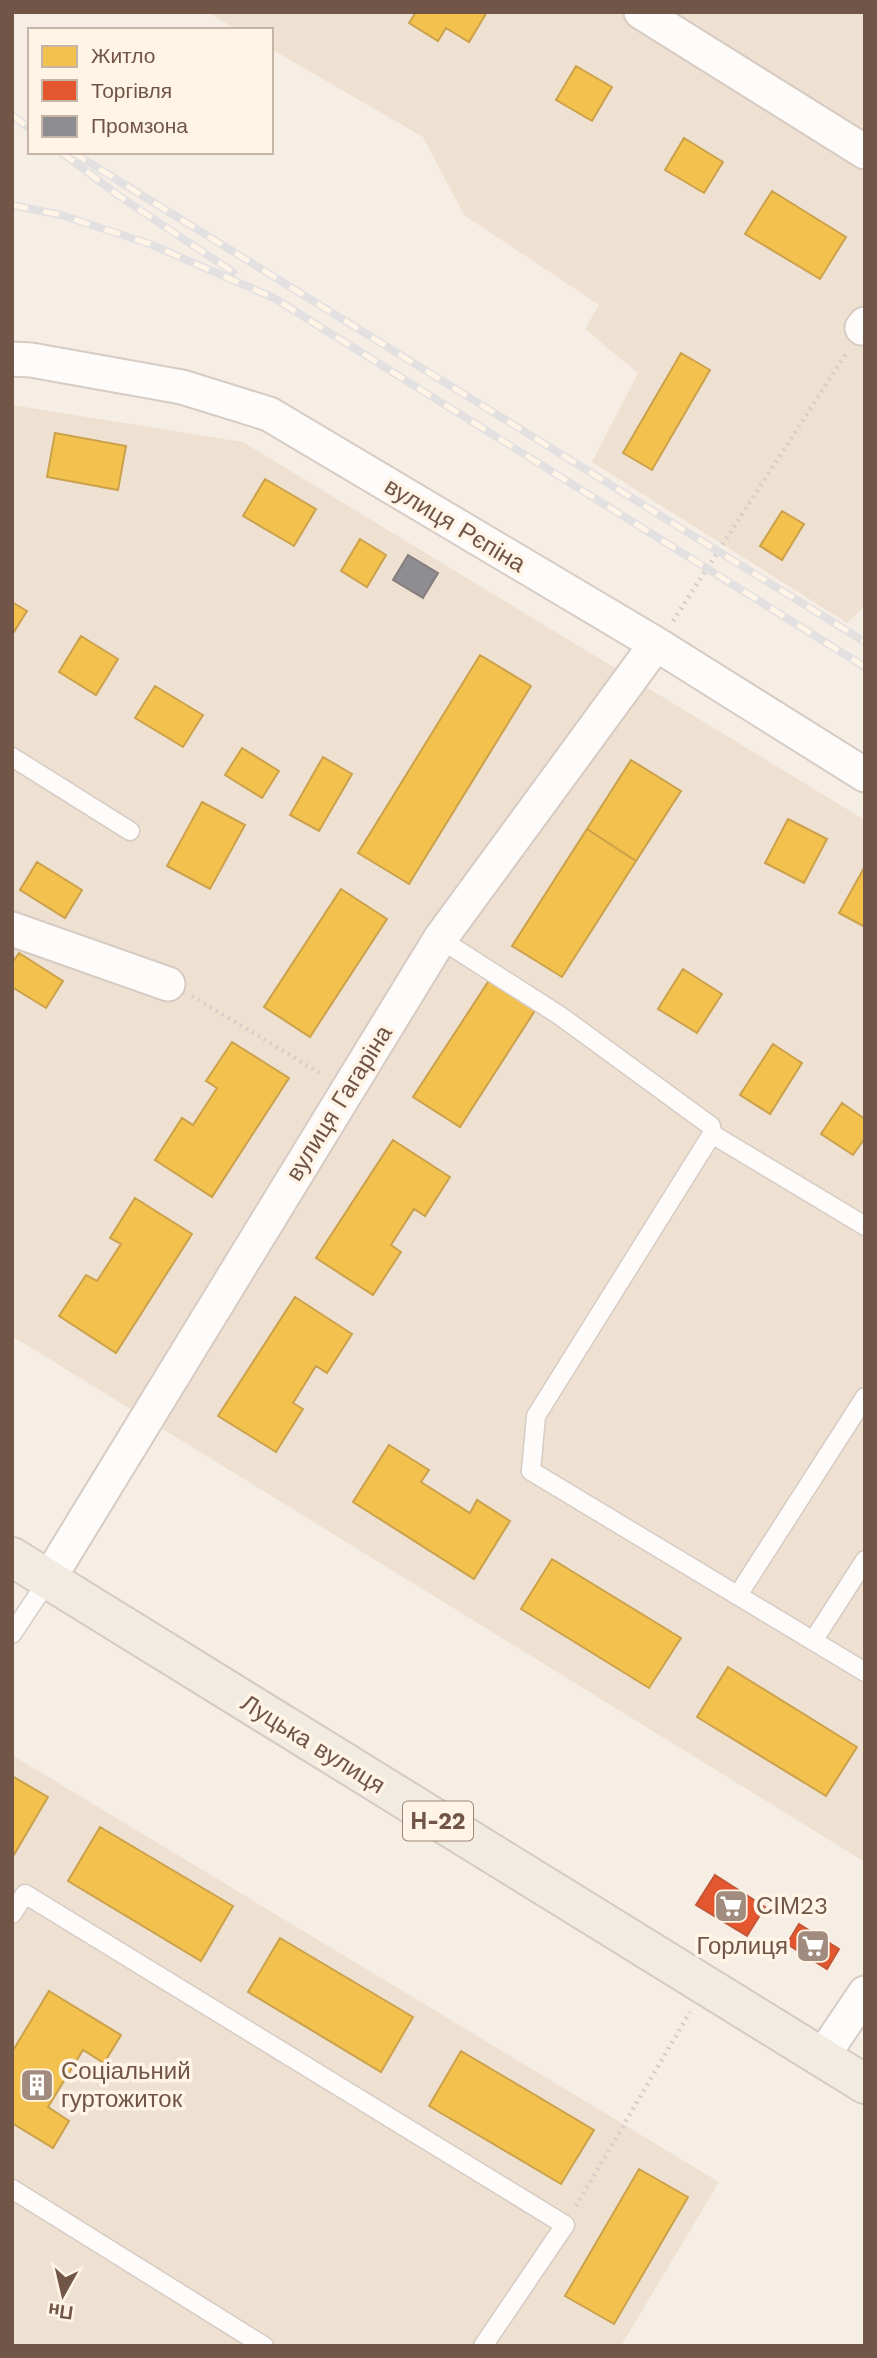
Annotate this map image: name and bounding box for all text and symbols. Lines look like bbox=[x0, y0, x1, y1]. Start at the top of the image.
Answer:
legend bbox=[28, 28, 273, 154]
text: Житло bbox=[91, 43, 155, 68]
text: Торгівля bbox=[91, 78, 172, 103]
text: Промзона bbox=[91, 113, 188, 138]
street label: вулиця Рєпіна bbox=[380, 472, 531, 578]
street label: вулиця Гагаріна bbox=[280, 1020, 398, 1186]
street label: Луцька вулиця bbox=[236, 1688, 390, 1800]
road number: Н-22 bbox=[403, 1802, 473, 1840]
supermarket icon: СІМ23 bbox=[712, 1887, 750, 1925]
place label: СІМ23 bbox=[756, 1892, 828, 1920]
supermarket icon: Горлиця bbox=[794, 1927, 832, 1965]
place label: Горлиця bbox=[697, 1932, 788, 1960]
place label: Соціальний гуртожиток bbox=[61, 2057, 191, 2113]
building icon: Соціальний гуртожиток bbox=[18, 2066, 56, 2104]
north arrow bbox=[28, 2260, 98, 2330]
text: Пн bbox=[47, 2298, 75, 2324]

